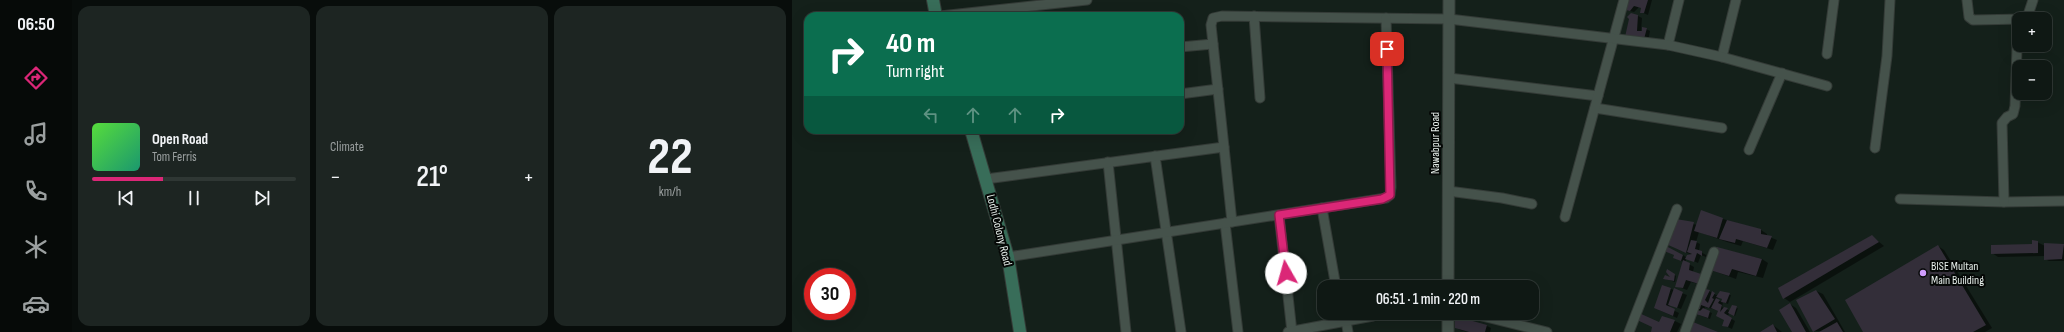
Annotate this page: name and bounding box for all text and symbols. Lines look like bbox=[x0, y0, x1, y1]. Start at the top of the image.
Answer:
map controls bbox=[2012, 12, 2052, 100]
button: + bbox=[2012, 12, 2052, 52]
text: 06:50 bbox=[17, 14, 55, 35]
text: 40 m bbox=[886, 27, 935, 60]
icon: right bbox=[820, 28, 872, 80]
pin bbox=[1370, 32, 1404, 66]
icon: arrive bbox=[1376, 38, 1398, 60]
button: − bbox=[2012, 60, 2052, 100]
text: Turn right bbox=[886, 61, 944, 82]
icon: directions bbox=[22, 64, 50, 92]
icon: left bbox=[920, 104, 942, 126]
icon: ahead bbox=[962, 104, 984, 126]
icon: ahead bbox=[1004, 104, 1026, 126]
icon: right bbox=[1046, 104, 1068, 126]
street label: Nawabpur Road bbox=[1428, 112, 1443, 174]
icon: music bbox=[22, 120, 50, 148]
text: 22 bbox=[647, 126, 693, 189]
text: Open Road bbox=[152, 130, 208, 149]
text: Climate bbox=[330, 139, 364, 155]
text: Tom Ferris bbox=[152, 149, 197, 165]
text: 21° bbox=[416, 159, 448, 195]
text: − bbox=[330, 164, 341, 191]
text: + bbox=[523, 164, 534, 191]
icon: phone bbox=[22, 177, 50, 205]
text: km/h bbox=[659, 184, 681, 200]
icon: previous bbox=[115, 187, 137, 209]
icon: pause bbox=[183, 187, 205, 209]
icon: next bbox=[251, 187, 273, 209]
street label: Lodhi Colony Road bbox=[983, 193, 1015, 267]
icon: climate bbox=[22, 233, 50, 261]
position arrow bbox=[1265, 252, 1307, 294]
place label: BISE Multan Main Building bbox=[1931, 259, 1984, 288]
speed limit sign: 30 bbox=[804, 268, 856, 320]
marker: BISE Multan Main Building bbox=[1918, 268, 1928, 278]
icon: car bbox=[22, 290, 50, 318]
text: 06:51 · 1 min · 220 m bbox=[1376, 290, 1480, 309]

